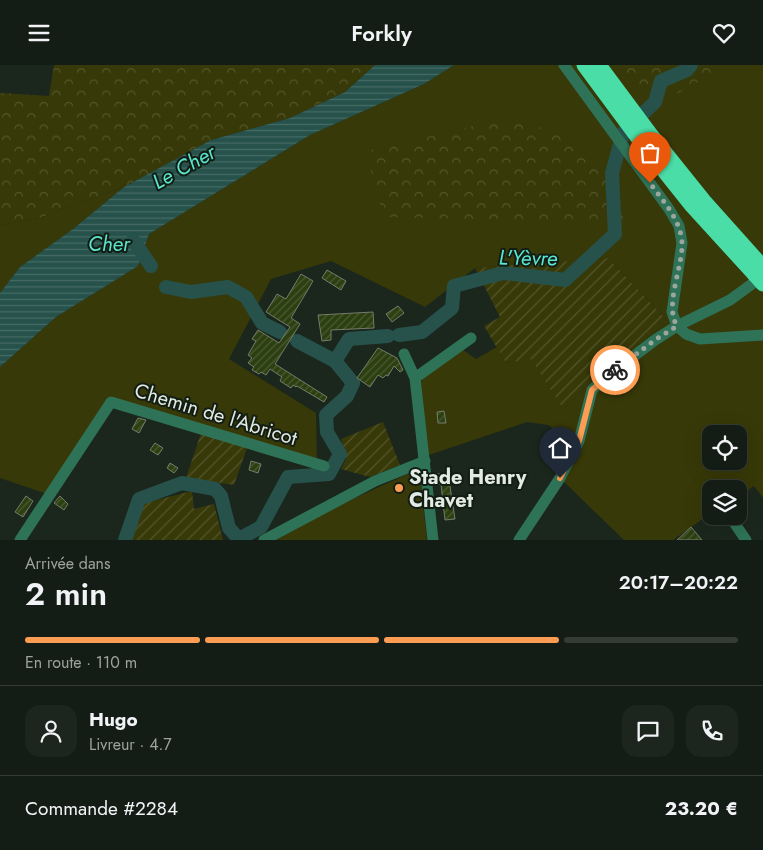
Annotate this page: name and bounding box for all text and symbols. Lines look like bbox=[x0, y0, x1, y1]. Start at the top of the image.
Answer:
text: Forkly bbox=[351, 17, 412, 49]
icon: menu bbox=[25, 19, 53, 47]
icon: heart bbox=[710, 19, 738, 47]
pin bbox=[629, 132, 671, 183]
water label: Le Cher bbox=[147, 137, 222, 197]
icon: bag bbox=[636, 139, 664, 167]
water label: Cher bbox=[88, 229, 131, 259]
water label: L'Yèvre bbox=[498, 242, 558, 274]
courier bbox=[590, 345, 640, 395]
icon: bike bbox=[601, 356, 629, 384]
street label: Chemin de l'Abricot bbox=[131, 376, 301, 453]
map controls bbox=[702, 425, 747, 525]
button: locate bbox=[702, 425, 747, 470]
pin bbox=[539, 427, 581, 478]
icon: home bbox=[546, 434, 574, 462]
place label: Stade Henry Chavet bbox=[409, 463, 527, 515]
button: layers bbox=[702, 480, 747, 525]
marker: Stade Henry Chavet bbox=[393, 482, 405, 494]
text: Arrivée dans bbox=[25, 552, 110, 575]
text: 20:17–20:22 bbox=[619, 569, 738, 596]
text: 2 min bbox=[25, 571, 107, 617]
text: En route · 110 m bbox=[25, 651, 137, 674]
button: person bbox=[25, 705, 77, 757]
button: chat bbox=[622, 705, 674, 757]
button: phone bbox=[686, 705, 738, 757]
text: Hugo bbox=[89, 706, 138, 733]
text: Livreur · 4.7 bbox=[89, 733, 172, 756]
text: Commande #2284 bbox=[25, 795, 178, 822]
text: 23.20 € bbox=[665, 795, 738, 822]

